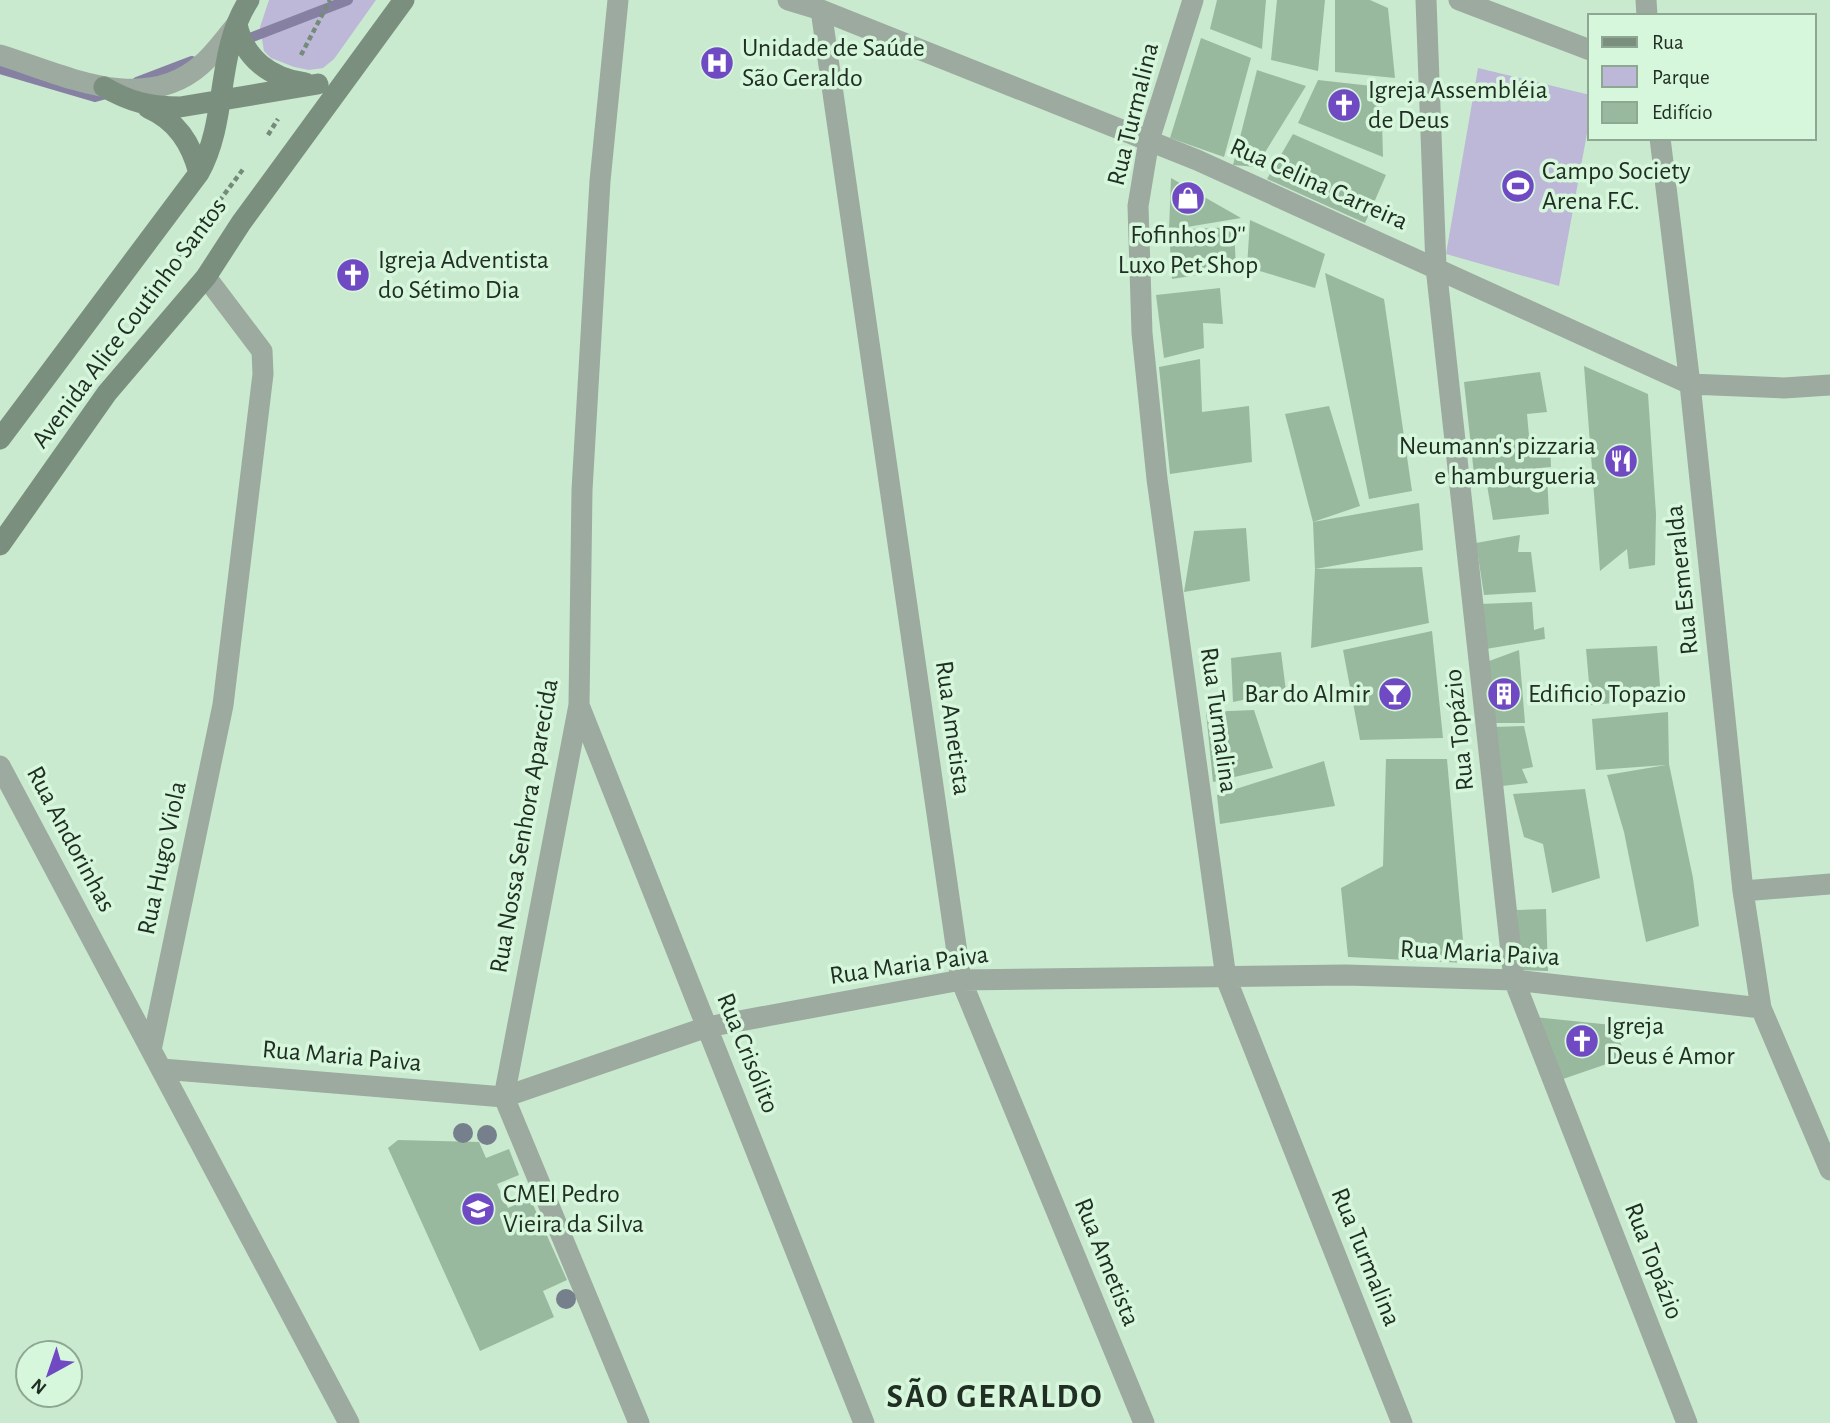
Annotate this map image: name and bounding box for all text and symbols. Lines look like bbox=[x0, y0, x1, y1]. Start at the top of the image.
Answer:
legend bbox=[1588, 14, 1816, 140]
text: Rua bbox=[1652, 32, 1684, 53]
place label: Unidade de Saúde São Geraldo bbox=[742, 35, 925, 91]
street label: Rua Turmalina bbox=[1103, 40, 1163, 188]
hospital icon: Unidade de Saúde São Geraldo bbox=[698, 44, 736, 82]
text: Parque bbox=[1652, 67, 1710, 88]
place label: Igreja Assembléia de Deus bbox=[1368, 77, 1548, 133]
church icon: Igreja Assembléia de Deus bbox=[1325, 86, 1363, 124]
text: Edifício bbox=[1652, 102, 1712, 123]
street label: Rua Celina Carreira bbox=[1226, 133, 1412, 235]
place label: Campo Society Arena F.C. bbox=[1542, 158, 1691, 214]
sports icon: Campo Society Arena F.C. bbox=[1499, 167, 1537, 205]
shop icon: Fofinhos D'' Luxo Pet Shop bbox=[1169, 179, 1207, 217]
street label: Avenida Alice Coutinho Santos bbox=[27, 193, 231, 453]
place label: Fofinhos D'' Luxo Pet Shop bbox=[1118, 222, 1258, 278]
place label: Igreja Adventista do Sétimo Dia bbox=[378, 247, 549, 303]
church icon: Igreja Adventista do Sétimo Dia bbox=[334, 256, 372, 294]
place label: Neumann's pizzaria e hamburgueria bbox=[1399, 433, 1596, 489]
restaurant icon: Neumann's pizzaria e hamburgueria bbox=[1602, 442, 1640, 480]
street label: Rua Esmeralda bbox=[1661, 504, 1703, 656]
street label: Rua Turmalina bbox=[1196, 646, 1242, 794]
street label: Rua Ametista bbox=[931, 659, 975, 797]
street label: Rua Topázio bbox=[1440, 668, 1478, 792]
bar icon: Bar do Almir bbox=[1376, 675, 1414, 713]
building icon: Edificio Topazio bbox=[1485, 675, 1523, 713]
street label: Rua Nossa Senhora Aparecida bbox=[485, 677, 563, 975]
place label: Bar do Almir bbox=[1244, 681, 1371, 707]
place label: Edificio Topazio bbox=[1528, 681, 1686, 707]
street label: Rua Andorinhas bbox=[22, 762, 120, 916]
street label: Rua Hugo Viola bbox=[133, 779, 191, 937]
street label: Rua Maria Paiva bbox=[1399, 936, 1561, 970]
street label: Rua Maria Paiva bbox=[828, 941, 990, 989]
street label: Rua Crisólito bbox=[712, 989, 784, 1117]
place label: Igreja Deus é Amor bbox=[1606, 1013, 1735, 1069]
church icon: Igreja Deus é Amor bbox=[1563, 1022, 1601, 1060]
street label: Rua Maria Paiva bbox=[261, 1036, 423, 1076]
place label: CMEI Pedro Vieira da Silva bbox=[503, 1181, 644, 1237]
street label: Rua Turmalina bbox=[1326, 1184, 1406, 1330]
school or university icon: CMEI Pedro Vieira da Silva bbox=[459, 1190, 497, 1228]
street label: Rua Ametista bbox=[1070, 1194, 1144, 1330]
street label: Rua Topázio bbox=[1620, 1199, 1688, 1323]
north arrow bbox=[14, 1339, 84, 1409]
text: N bbox=[28, 1374, 50, 1397]
district label: SÃO GERALDO bbox=[887, 1377, 1103, 1414]

